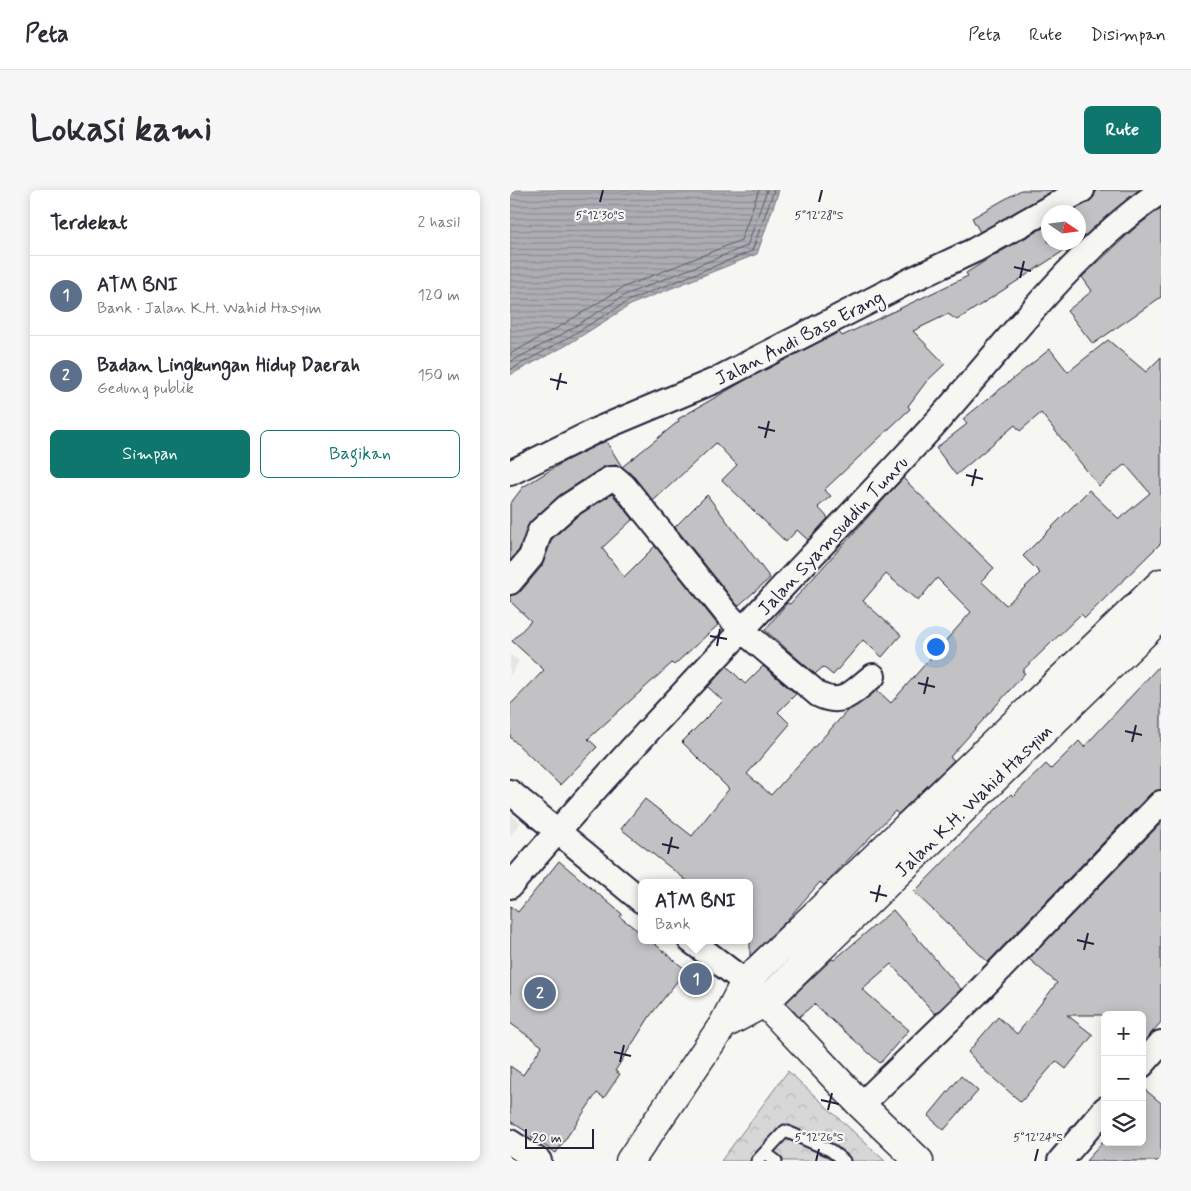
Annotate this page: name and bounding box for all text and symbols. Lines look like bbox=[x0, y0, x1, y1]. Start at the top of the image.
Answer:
text: Peta bbox=[25, 19, 69, 50]
text: Peta bbox=[968, 23, 1001, 47]
text: Rute bbox=[1029, 23, 1062, 47]
text: Disimpan bbox=[1090, 23, 1166, 47]
button: Rute bbox=[1084, 106, 1161, 154]
text: Lokasi kami bbox=[30, 107, 212, 153]
north arrow bbox=[1041, 205, 1086, 250]
text: 5°12'30"S bbox=[576, 208, 625, 224]
text: 5°12'28"S bbox=[795, 208, 844, 224]
text: Terdekat bbox=[50, 209, 128, 237]
text: 2 hasil bbox=[418, 212, 460, 233]
text: ATM BNI bbox=[97, 273, 178, 298]
text: 1 bbox=[62, 285, 70, 306]
text: 120 m bbox=[418, 285, 460, 306]
street label: Jalan Andi Baso Erang bbox=[711, 285, 889, 393]
text: Bank · Jalan K.H. Wahid Hasyim bbox=[97, 298, 322, 319]
text: Badan Lingkungan Hidup Daerah bbox=[97, 353, 360, 378]
text: 2 bbox=[62, 365, 70, 386]
text: 150 m bbox=[418, 365, 460, 386]
text: Gedung publik bbox=[97, 378, 194, 399]
button: Simpan bbox=[50, 430, 250, 478]
button: Bagikan bbox=[260, 430, 460, 478]
street label: Jalan Syamsuddin Tunru bbox=[752, 451, 914, 621]
your location bbox=[923, 634, 949, 660]
street label: Jalan K.H. Wahid Hasyim bbox=[890, 719, 1058, 883]
popup bbox=[638, 879, 753, 944]
text: ATM BNI bbox=[655, 889, 736, 914]
text: Bank bbox=[655, 914, 690, 935]
pin: 1 bbox=[680, 960, 712, 998]
pin: 2 bbox=[524, 974, 556, 1012]
map controls bbox=[1101, 1011, 1146, 1146]
button: + bbox=[1101, 1011, 1146, 1056]
button: − bbox=[1101, 1056, 1146, 1101]
button: layers bbox=[1101, 1101, 1146, 1146]
scale bar bbox=[525, 1126, 594, 1149]
text: 20 m bbox=[532, 1129, 562, 1147]
text: 5°12'26"S bbox=[794, 1130, 844, 1146]
text: 5°12'24"S bbox=[1013, 1130, 1063, 1146]

